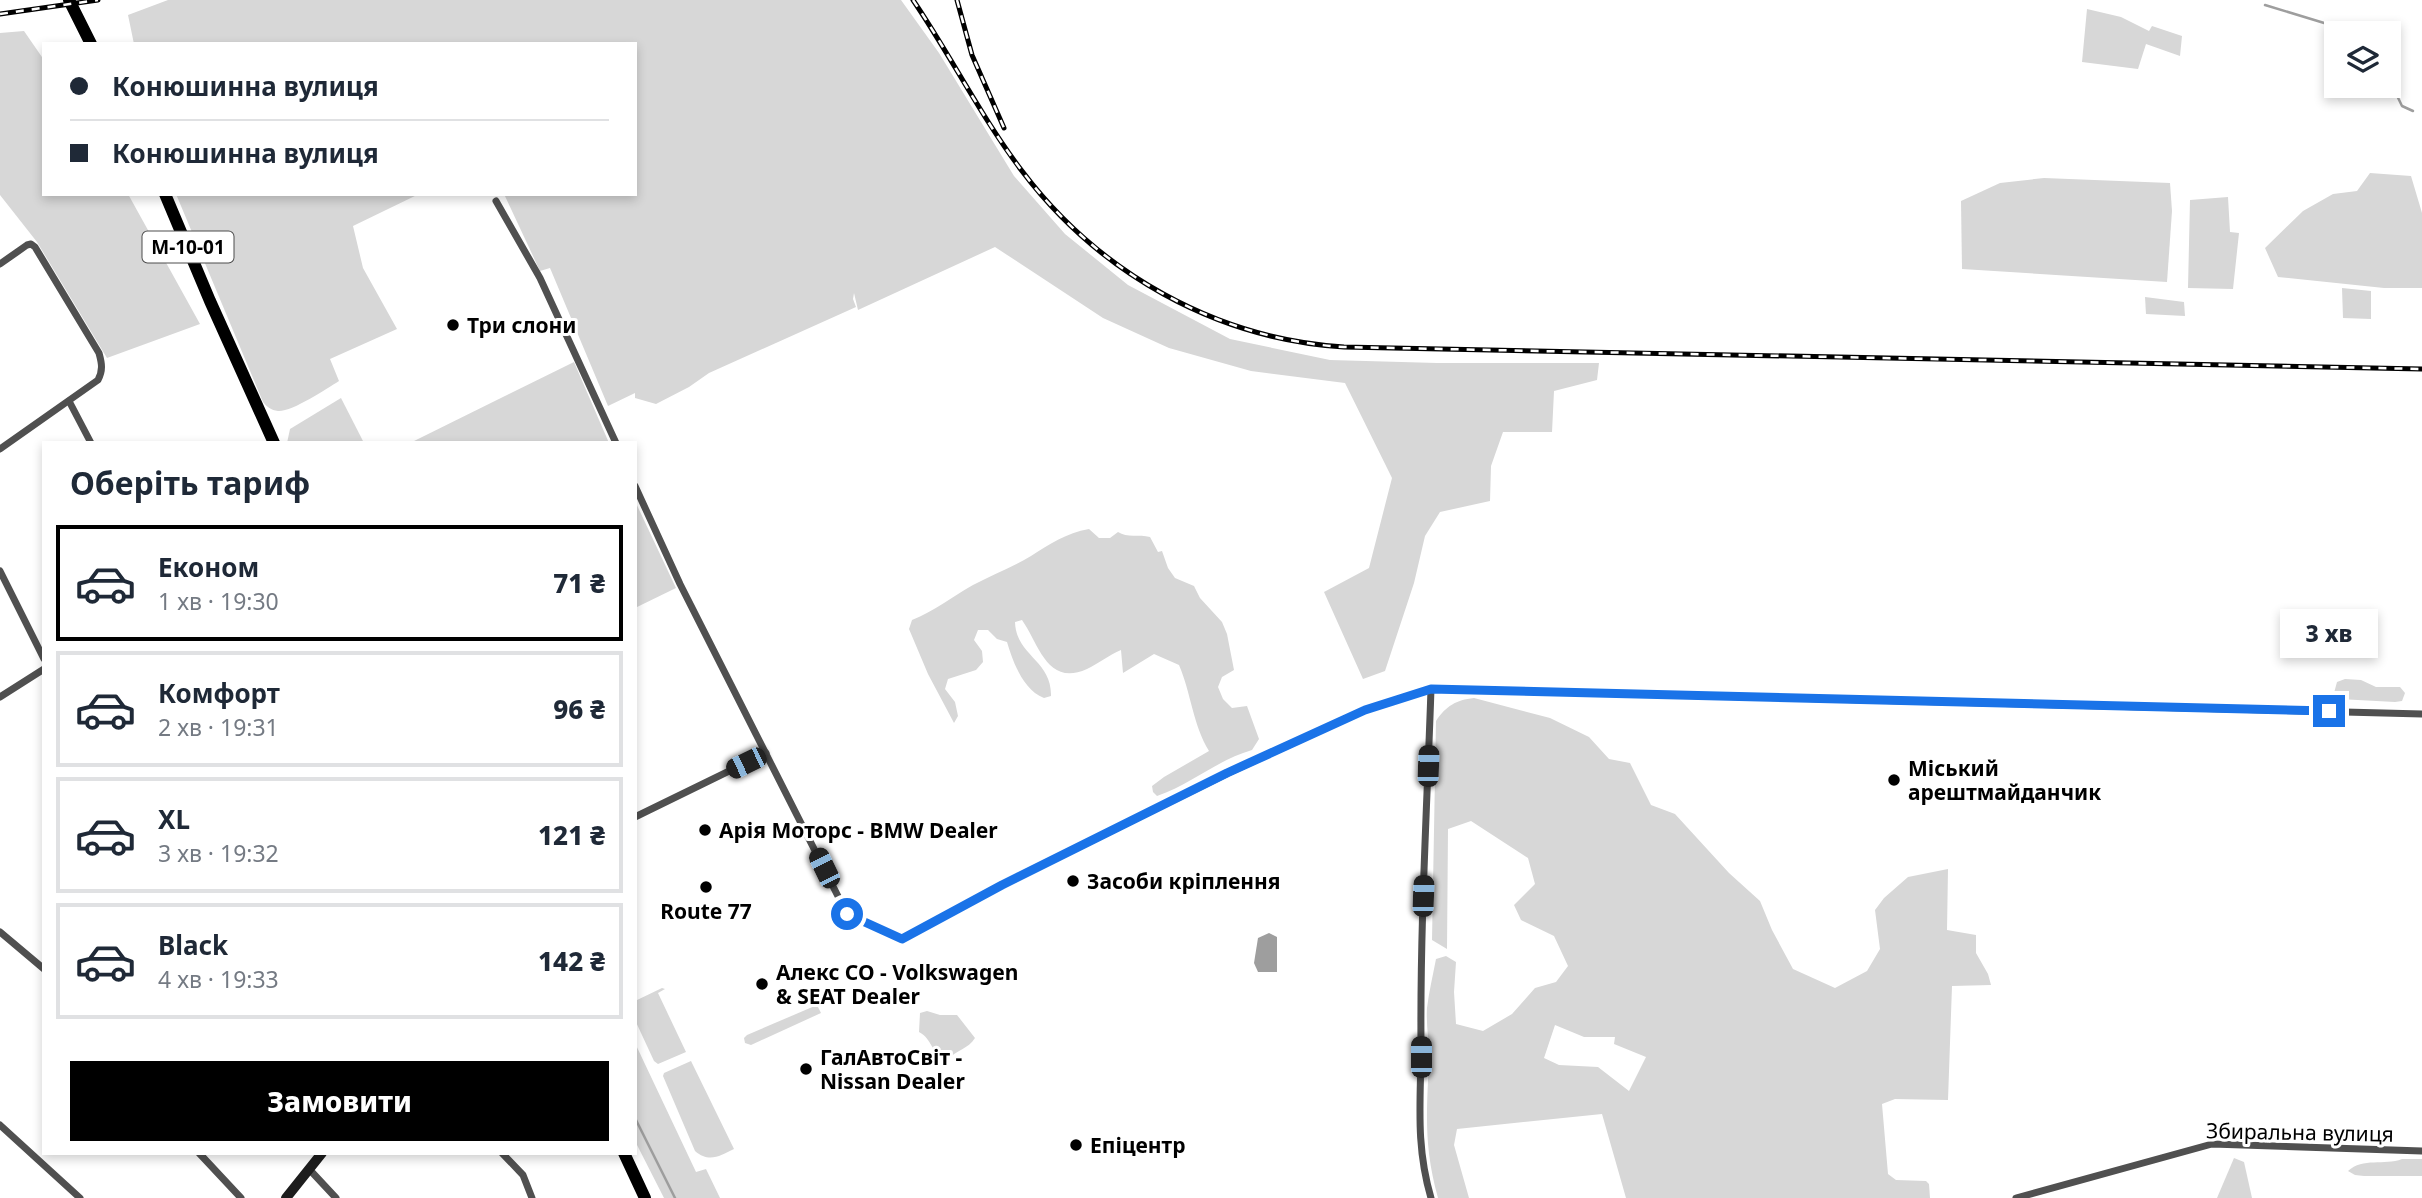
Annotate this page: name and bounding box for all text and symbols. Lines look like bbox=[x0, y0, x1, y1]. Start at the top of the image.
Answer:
map controls bbox=[2324, 21, 2401, 98]
button: layers bbox=[2324, 21, 2401, 98]
text: Конюшинна вулиця bbox=[112, 68, 379, 104]
text: Конюшинна вулиця bbox=[112, 135, 379, 171]
road number: М-10-01 bbox=[142, 232, 234, 262]
place label: Три слони bbox=[467, 311, 577, 339]
marker: Три слони bbox=[445, 317, 461, 333]
text: Оберіть тариф bbox=[70, 461, 310, 504]
text: Економ bbox=[158, 549, 259, 585]
icon: car bbox=[74, 552, 137, 615]
text: 71 ₴ bbox=[553, 565, 605, 601]
text: 1 хв · 19:30 bbox=[158, 585, 279, 617]
callout: 3 хв bbox=[2280, 610, 2378, 658]
text: 3 хв bbox=[2306, 617, 2352, 649]
text: Комфорт bbox=[158, 675, 280, 711]
icon: car bbox=[74, 678, 137, 741]
text: 96 ₴ bbox=[553, 691, 605, 727]
route end bbox=[2313, 695, 2345, 727]
text: 2 хв · 19:31 bbox=[158, 711, 279, 743]
car bbox=[723, 744, 770, 782]
car bbox=[1417, 745, 1440, 787]
place label: Міський арештмайданчик bbox=[1908, 754, 2101, 806]
marker: Міський арештмайданчик bbox=[1886, 772, 1902, 788]
text: XL bbox=[158, 801, 190, 837]
icon: car bbox=[74, 804, 137, 867]
place label: Арія Моторс - BMW Dealer bbox=[719, 816, 998, 844]
text: 121 ₴ bbox=[538, 817, 605, 853]
marker: Арія Моторс - BMW Dealer bbox=[697, 822, 713, 838]
text: 3 хв · 19:32 bbox=[158, 837, 279, 869]
car bbox=[806, 845, 843, 891]
place label: Засоби кріплення bbox=[1087, 867, 1281, 895]
marker: Засоби кріплення bbox=[1065, 873, 1081, 889]
car bbox=[1412, 875, 1435, 917]
marker: Route 77 bbox=[698, 879, 714, 895]
place label: Route 77 bbox=[660, 897, 752, 925]
route start bbox=[831, 898, 863, 930]
text: Black bbox=[158, 927, 228, 963]
icon: car bbox=[74, 930, 137, 993]
text: 142 ₴ bbox=[538, 943, 605, 979]
place label: Алекс CO - Volkswagen & SEAT Dealer bbox=[776, 958, 1018, 1010]
text: 4 хв · 19:33 bbox=[158, 963, 279, 995]
marker: Алекс CO - Volkswagen & SEAT Dealer bbox=[754, 976, 770, 992]
car bbox=[1411, 1036, 1432, 1078]
place label: ГалАвтоСвіт - Nissan Dealer bbox=[820, 1043, 965, 1095]
button: Замовити bbox=[70, 1061, 609, 1141]
marker: ГалАвтоСвіт - Nissan Dealer bbox=[798, 1061, 814, 1077]
street label: Збиральна вулиця bbox=[2206, 1116, 2394, 1148]
place label: Епіцентр bbox=[1090, 1131, 1186, 1159]
marker: Епіцентр bbox=[1068, 1137, 1084, 1153]

